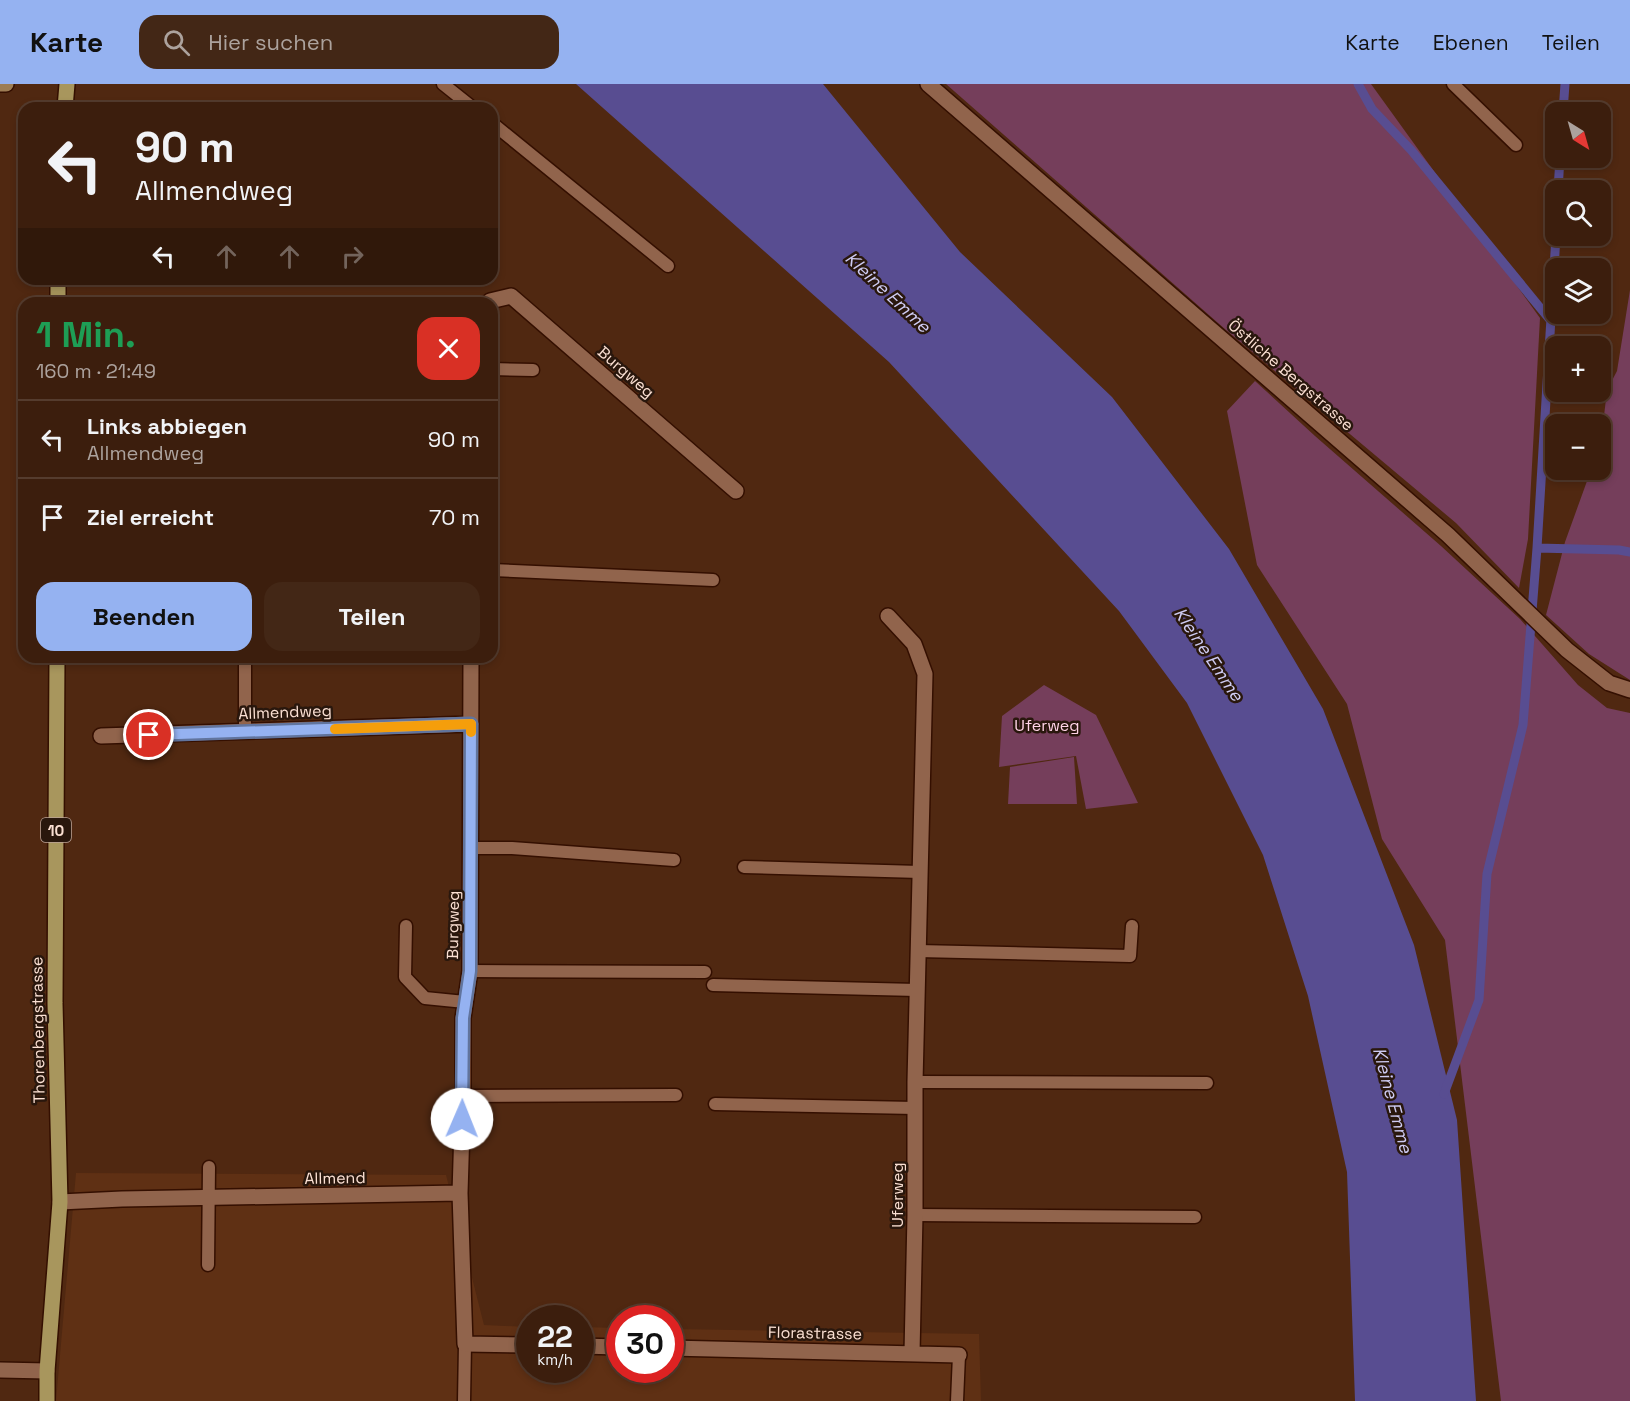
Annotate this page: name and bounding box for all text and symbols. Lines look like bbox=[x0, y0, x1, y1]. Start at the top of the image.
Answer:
search box bbox=[139, 15, 559, 69]
text: Karte bbox=[30, 24, 103, 60]
icon: search bbox=[160, 26, 193, 59]
text: Hier suchen bbox=[208, 28, 333, 56]
text: Karte bbox=[1345, 29, 1400, 56]
text: Ebenen bbox=[1433, 29, 1509, 56]
text: Teilen bbox=[1542, 29, 1600, 56]
north arrow bbox=[1545, 102, 1611, 168]
map controls bbox=[1545, 102, 1611, 480]
text: 90 m bbox=[135, 121, 235, 174]
icon: left bbox=[36, 126, 114, 204]
text: Allmendweg bbox=[135, 173, 293, 208]
button: search bbox=[1545, 180, 1611, 246]
icon: left bbox=[147, 240, 180, 273]
icon: ahead bbox=[210, 240, 243, 273]
icon: ahead bbox=[273, 240, 306, 273]
icon: right bbox=[336, 240, 369, 273]
water label: Kleine Emme bbox=[840, 247, 937, 338]
button: layers bbox=[1545, 258, 1611, 324]
text: 1 Min. bbox=[36, 312, 136, 358]
street label: Östliche Bergstrasse bbox=[1224, 315, 1358, 435]
button: close bbox=[417, 317, 480, 380]
button: + bbox=[1545, 336, 1611, 402]
street label: Burgweg bbox=[593, 342, 659, 402]
text: 160 m · 21:49 bbox=[36, 358, 156, 384]
text: Links abbiegen bbox=[87, 412, 247, 440]
button: − bbox=[1545, 414, 1611, 480]
icon: left bbox=[36, 423, 69, 456]
text: 90 m bbox=[428, 425, 480, 453]
text: Allmendweg bbox=[87, 440, 204, 466]
icon: arrive bbox=[36, 501, 69, 534]
text: Ziel erreicht bbox=[87, 503, 214, 531]
text: 70 m bbox=[429, 503, 480, 531]
button: Beenden bbox=[36, 582, 252, 651]
button: Teilen bbox=[264, 582, 480, 651]
water label: Kleine Emme bbox=[1169, 603, 1250, 707]
street label: Allmendweg bbox=[238, 700, 332, 724]
pin bbox=[123, 709, 174, 760]
park label: Uferweg bbox=[1014, 715, 1080, 736]
icon: arrive bbox=[132, 718, 165, 751]
road number: 10 bbox=[41, 818, 71, 842]
street label: Burgweg bbox=[442, 890, 464, 960]
street label: Thorenbergstrasse bbox=[26, 956, 50, 1104]
water label: Kleine Emme bbox=[1368, 1045, 1418, 1157]
position arrow bbox=[430, 1087, 494, 1151]
street label: Uferweg bbox=[887, 1162, 908, 1228]
street label: Allmend bbox=[304, 1167, 366, 1189]
speed limit sign: 30 bbox=[606, 1305, 684, 1383]
text: 22 bbox=[537, 1317, 573, 1356]
street label: Florastrasse bbox=[768, 1322, 862, 1344]
text: km/h bbox=[537, 1350, 573, 1369]

